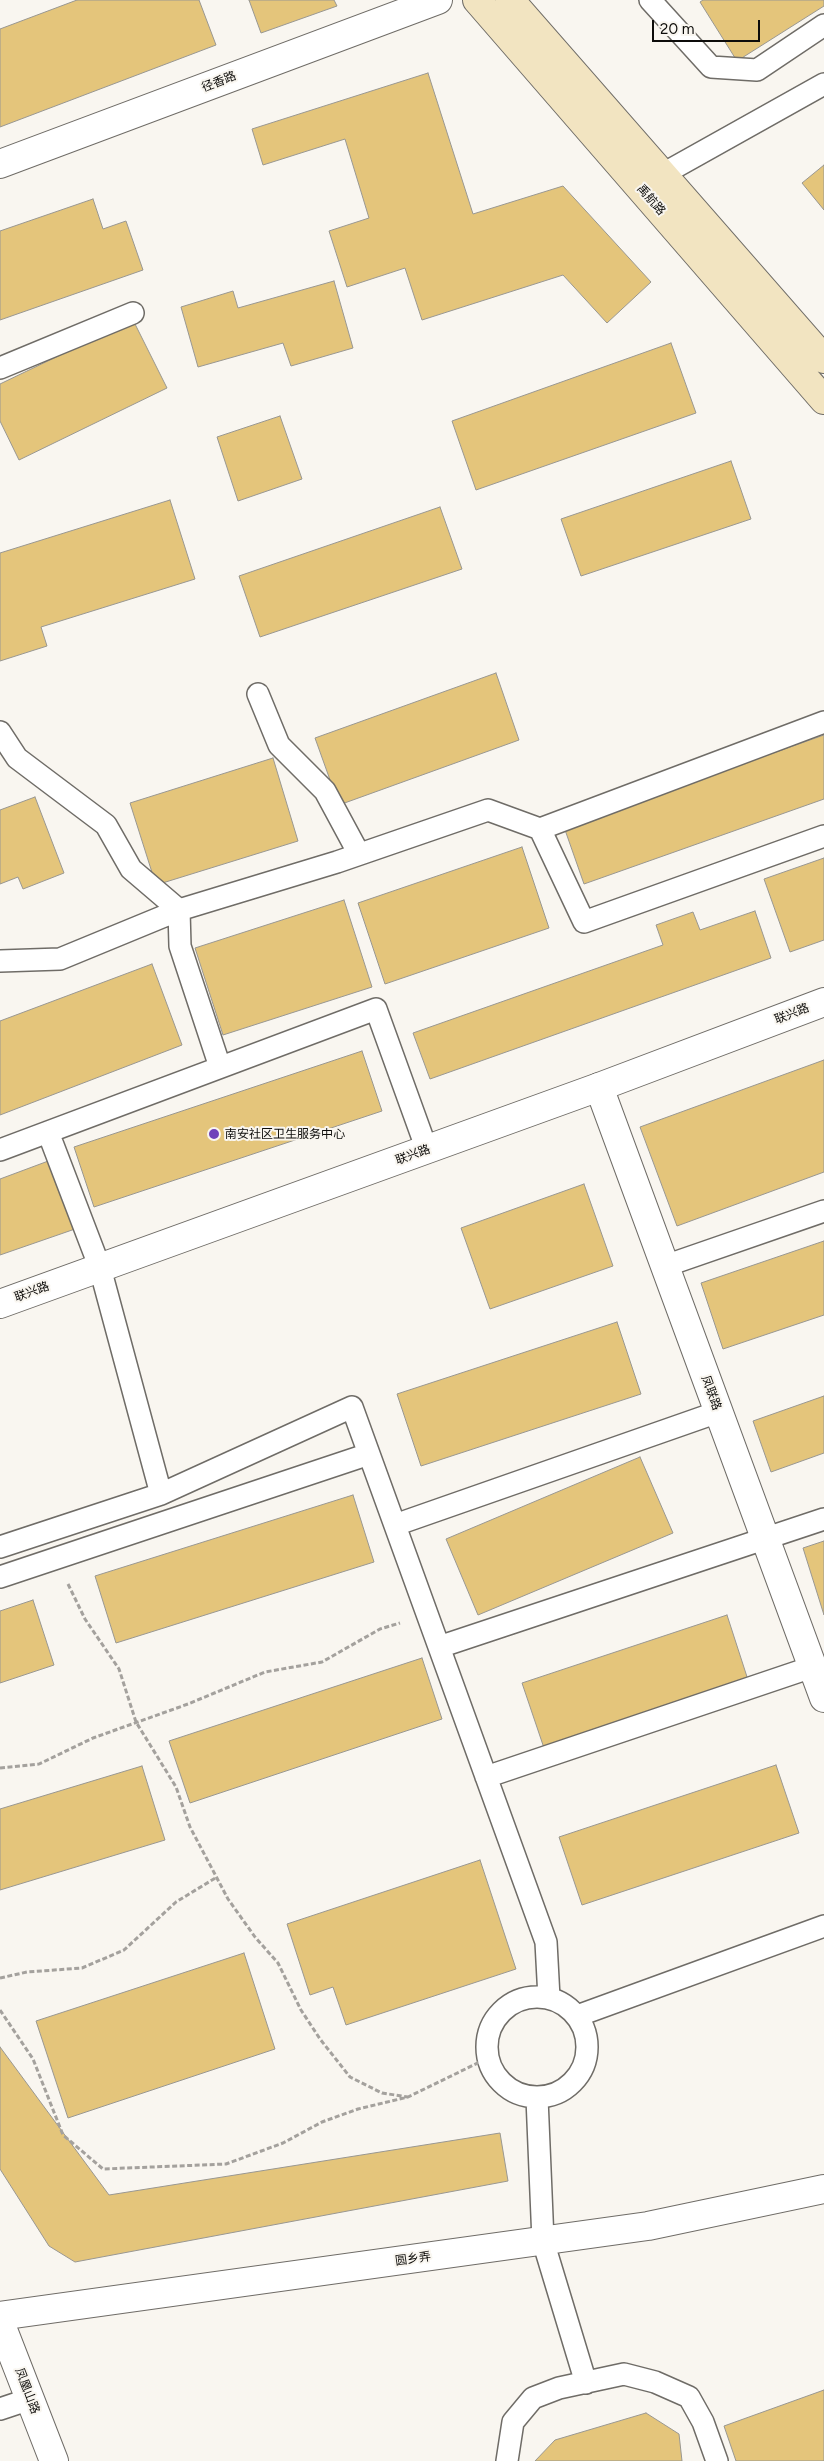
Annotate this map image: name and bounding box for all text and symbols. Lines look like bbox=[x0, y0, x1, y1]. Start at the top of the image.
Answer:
scale bar bbox=[654, 10, 762, 42]
text: 20 m bbox=[660, 20, 694, 38]
street label: 径香路 bbox=[200, 69, 238, 95]
street label: 禹航路 bbox=[634, 182, 668, 218]
street label: 联兴路 bbox=[773, 1001, 811, 1027]
marker: 南安社区卫生服务中心 bbox=[207, 1127, 221, 1141]
place label: 南安社区卫生服务中心 bbox=[225, 1127, 345, 1141]
street label: 联兴路 bbox=[394, 1142, 432, 1168]
street label: 联兴路 bbox=[13, 1279, 51, 1305]
street label: 凤联路 bbox=[698, 1374, 724, 1412]
street label: 圆乡弄 bbox=[394, 2249, 432, 2269]
street label: 凤凰山路 bbox=[12, 2366, 42, 2416]

